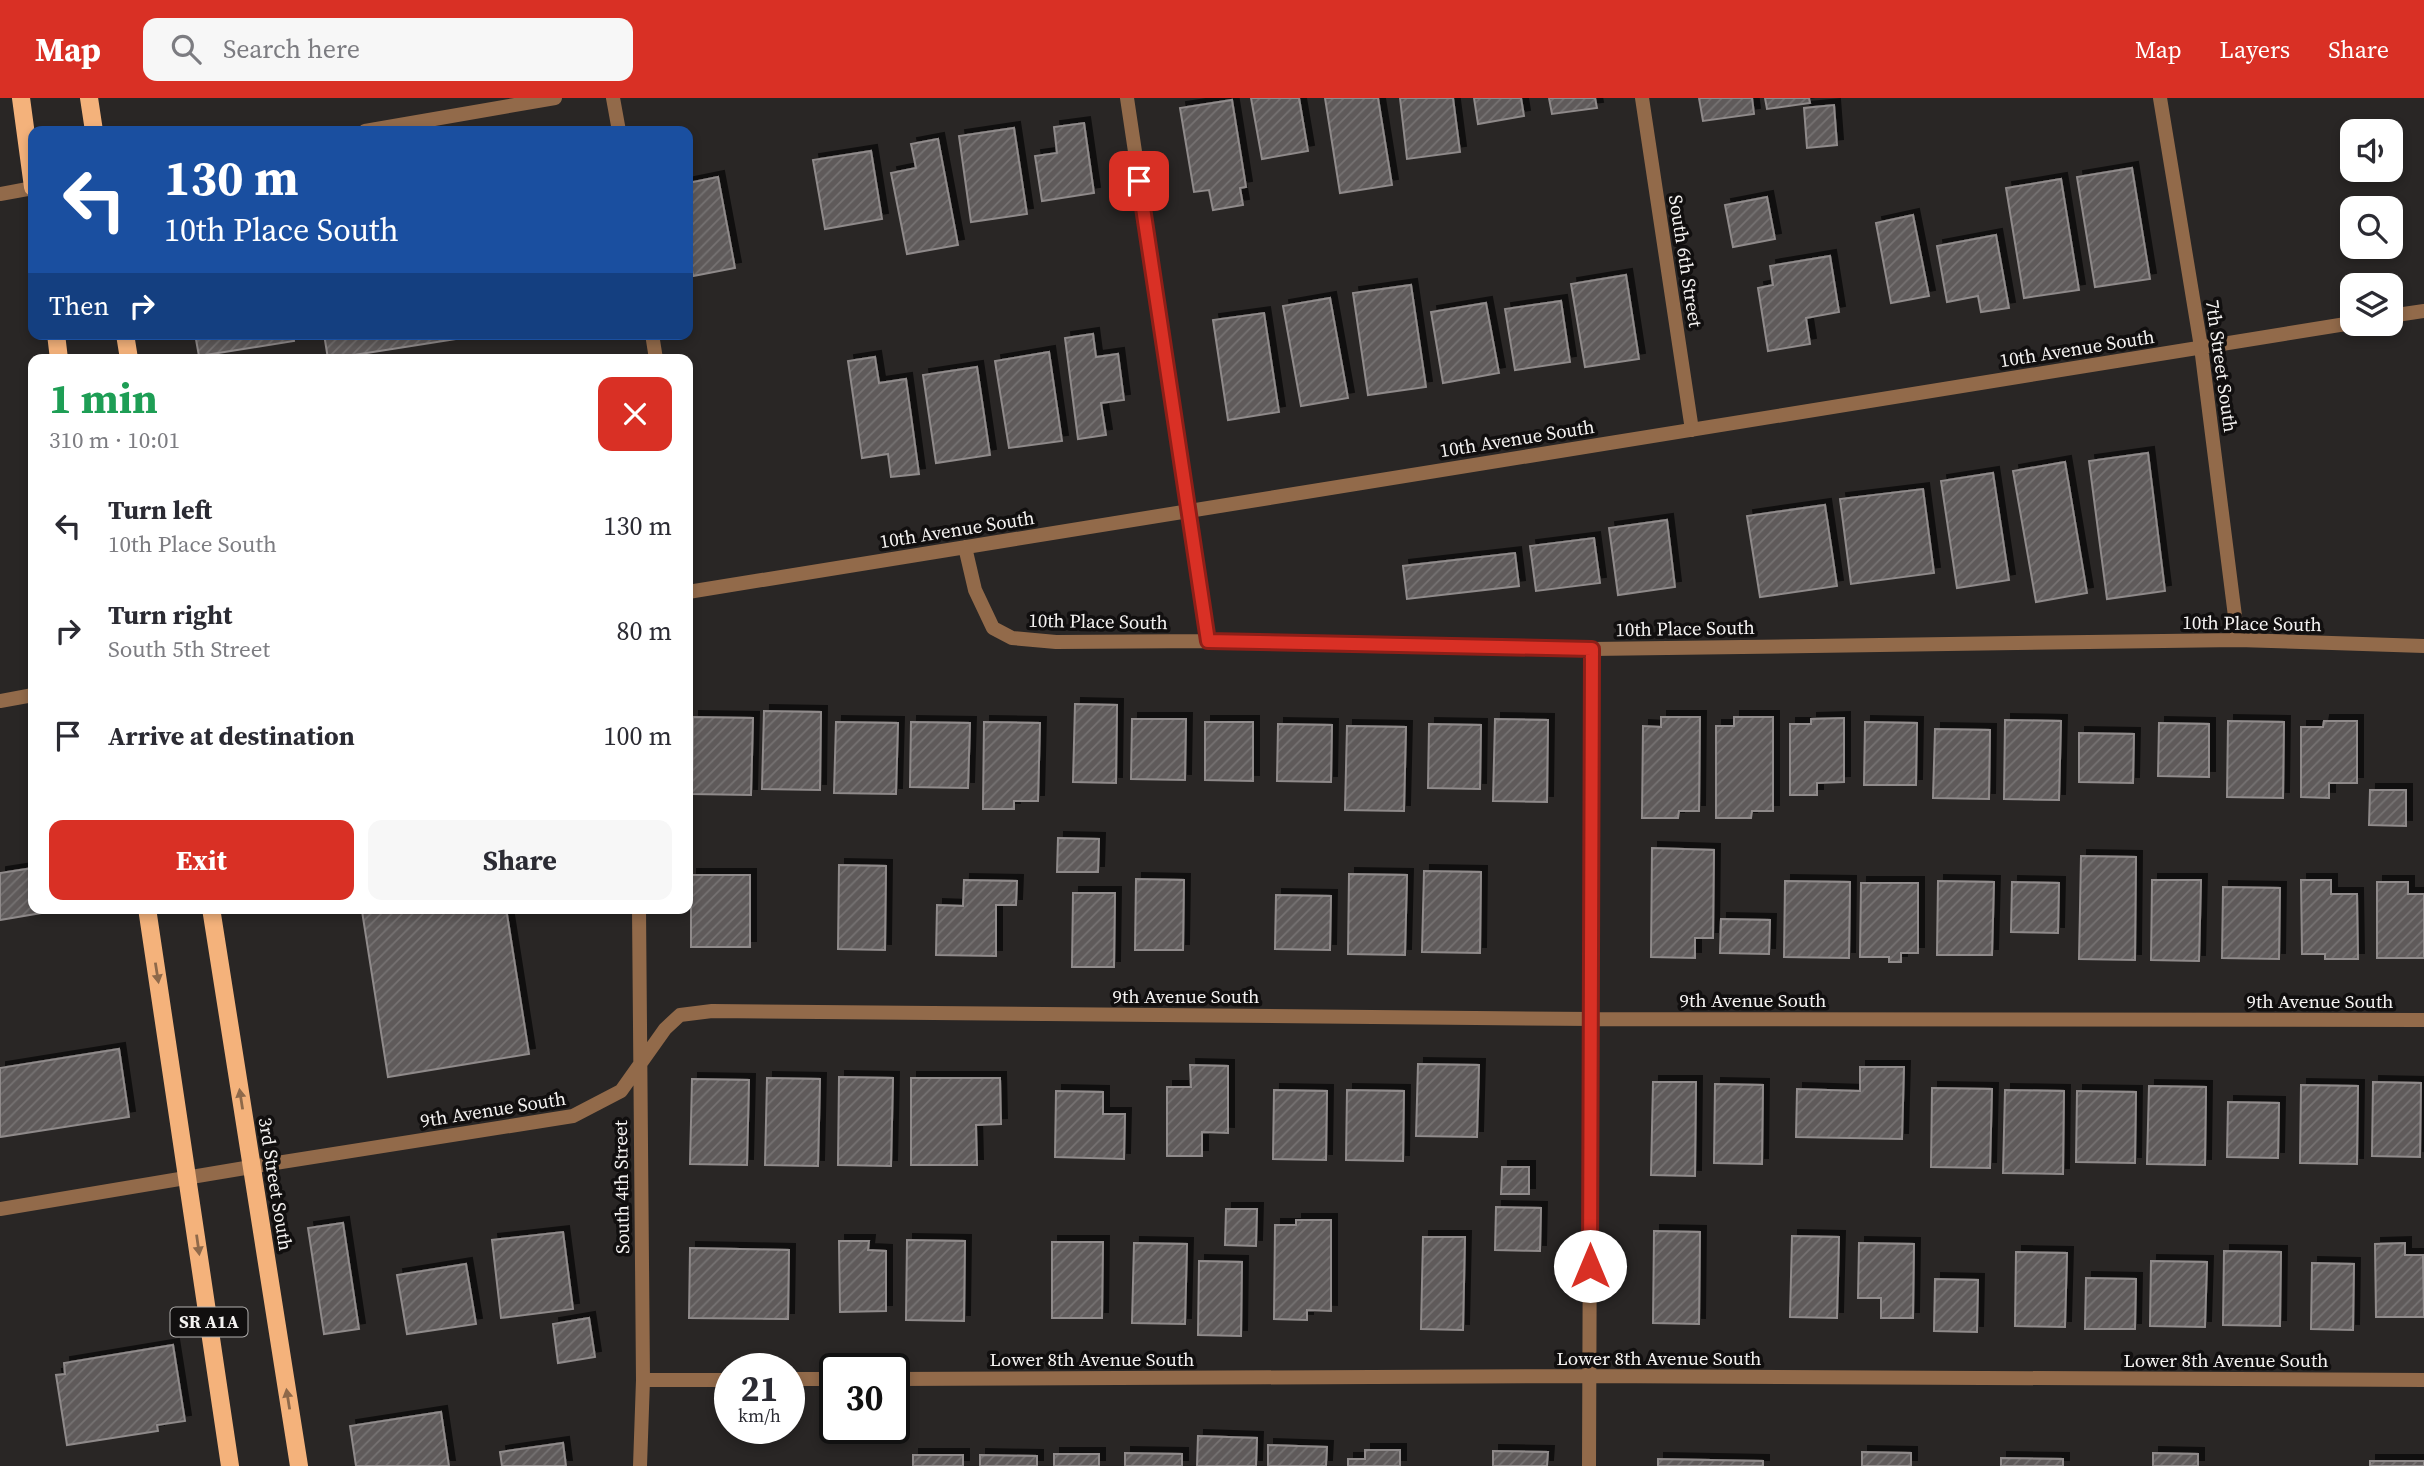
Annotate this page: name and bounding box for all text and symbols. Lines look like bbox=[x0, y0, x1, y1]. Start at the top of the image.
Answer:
search box bbox=[143, 18, 633, 81]
text: Map bbox=[35, 27, 101, 72]
icon: search bbox=[167, 30, 205, 68]
text: Search here bbox=[223, 31, 360, 67]
text: Map bbox=[2135, 33, 2182, 66]
text: Layers bbox=[2220, 33, 2290, 66]
text: Share bbox=[2328, 33, 2389, 66]
map controls bbox=[2340, 119, 2403, 336]
button: sound bbox=[2340, 119, 2403, 182]
text: 130 m bbox=[164, 144, 299, 211]
pin bbox=[1109, 151, 1169, 211]
icon: left bbox=[49, 154, 140, 245]
icon: arrive bbox=[1120, 162, 1158, 200]
street label: South 6th Street bbox=[1663, 193, 1709, 330]
button: search bbox=[2340, 196, 2403, 259]
text: 10th Place South bbox=[164, 208, 399, 252]
button: layers bbox=[2340, 273, 2403, 336]
icon: right bbox=[123, 287, 161, 325]
text: Then bbox=[49, 288, 109, 324]
street label: 7th Street South bbox=[2200, 298, 2244, 434]
street label: 10th Avenue South bbox=[1998, 323, 2156, 373]
text: 1 min bbox=[49, 369, 158, 427]
button: close bbox=[598, 377, 672, 451]
street label: 10th Avenue South bbox=[1438, 413, 1596, 463]
text: 310 m · 10:01 bbox=[49, 424, 180, 456]
text: Turn left bbox=[108, 492, 212, 528]
street label: 10th Avenue South bbox=[878, 504, 1036, 554]
icon: left bbox=[49, 507, 87, 545]
text: 130 m bbox=[604, 508, 672, 544]
text: 10th Place South bbox=[108, 528, 277, 560]
text: Turn right bbox=[108, 597, 232, 633]
street label: 10th Place South bbox=[1028, 607, 1168, 635]
street label: 10th Place South bbox=[2182, 609, 2322, 637]
icon: right bbox=[49, 612, 87, 650]
text: 80 m bbox=[617, 613, 672, 649]
street label: 10th Place South bbox=[1615, 614, 1755, 642]
text: South 5th Street bbox=[108, 633, 270, 665]
icon: arrive bbox=[49, 717, 87, 755]
text: Arrive at destination bbox=[108, 718, 355, 754]
text: 100 m bbox=[604, 718, 672, 754]
button: Exit bbox=[49, 820, 354, 900]
button: Share bbox=[368, 820, 672, 900]
one-way arrow bbox=[152, 962, 163, 984]
street label: 9th Avenue South bbox=[1113, 983, 1259, 1009]
street label: 9th Avenue South bbox=[1680, 987, 1826, 1013]
street label: 9th Avenue South bbox=[2247, 988, 2393, 1014]
street label: 9th Avenue South bbox=[418, 1085, 568, 1133]
one-way arrow bbox=[235, 1088, 246, 1110]
street label: 3rd Street South bbox=[253, 1115, 299, 1253]
street label: South 4th Street bbox=[607, 1119, 635, 1254]
position arrow bbox=[1553, 1229, 1627, 1303]
one-way arrow bbox=[192, 1234, 203, 1256]
road number: SR A1A bbox=[170, 1308, 248, 1336]
street label: Lower 8th Avenue South bbox=[1556, 1345, 1762, 1371]
street label: Lower 8th Avenue South bbox=[989, 1346, 1195, 1372]
street label: Lower 8th Avenue South bbox=[2123, 1347, 2329, 1373]
speed limit sign: 30 bbox=[819, 1353, 910, 1444]
text: 21 bbox=[741, 1365, 778, 1413]
one-way arrow bbox=[282, 1388, 293, 1410]
text: km/h bbox=[738, 1403, 781, 1428]

